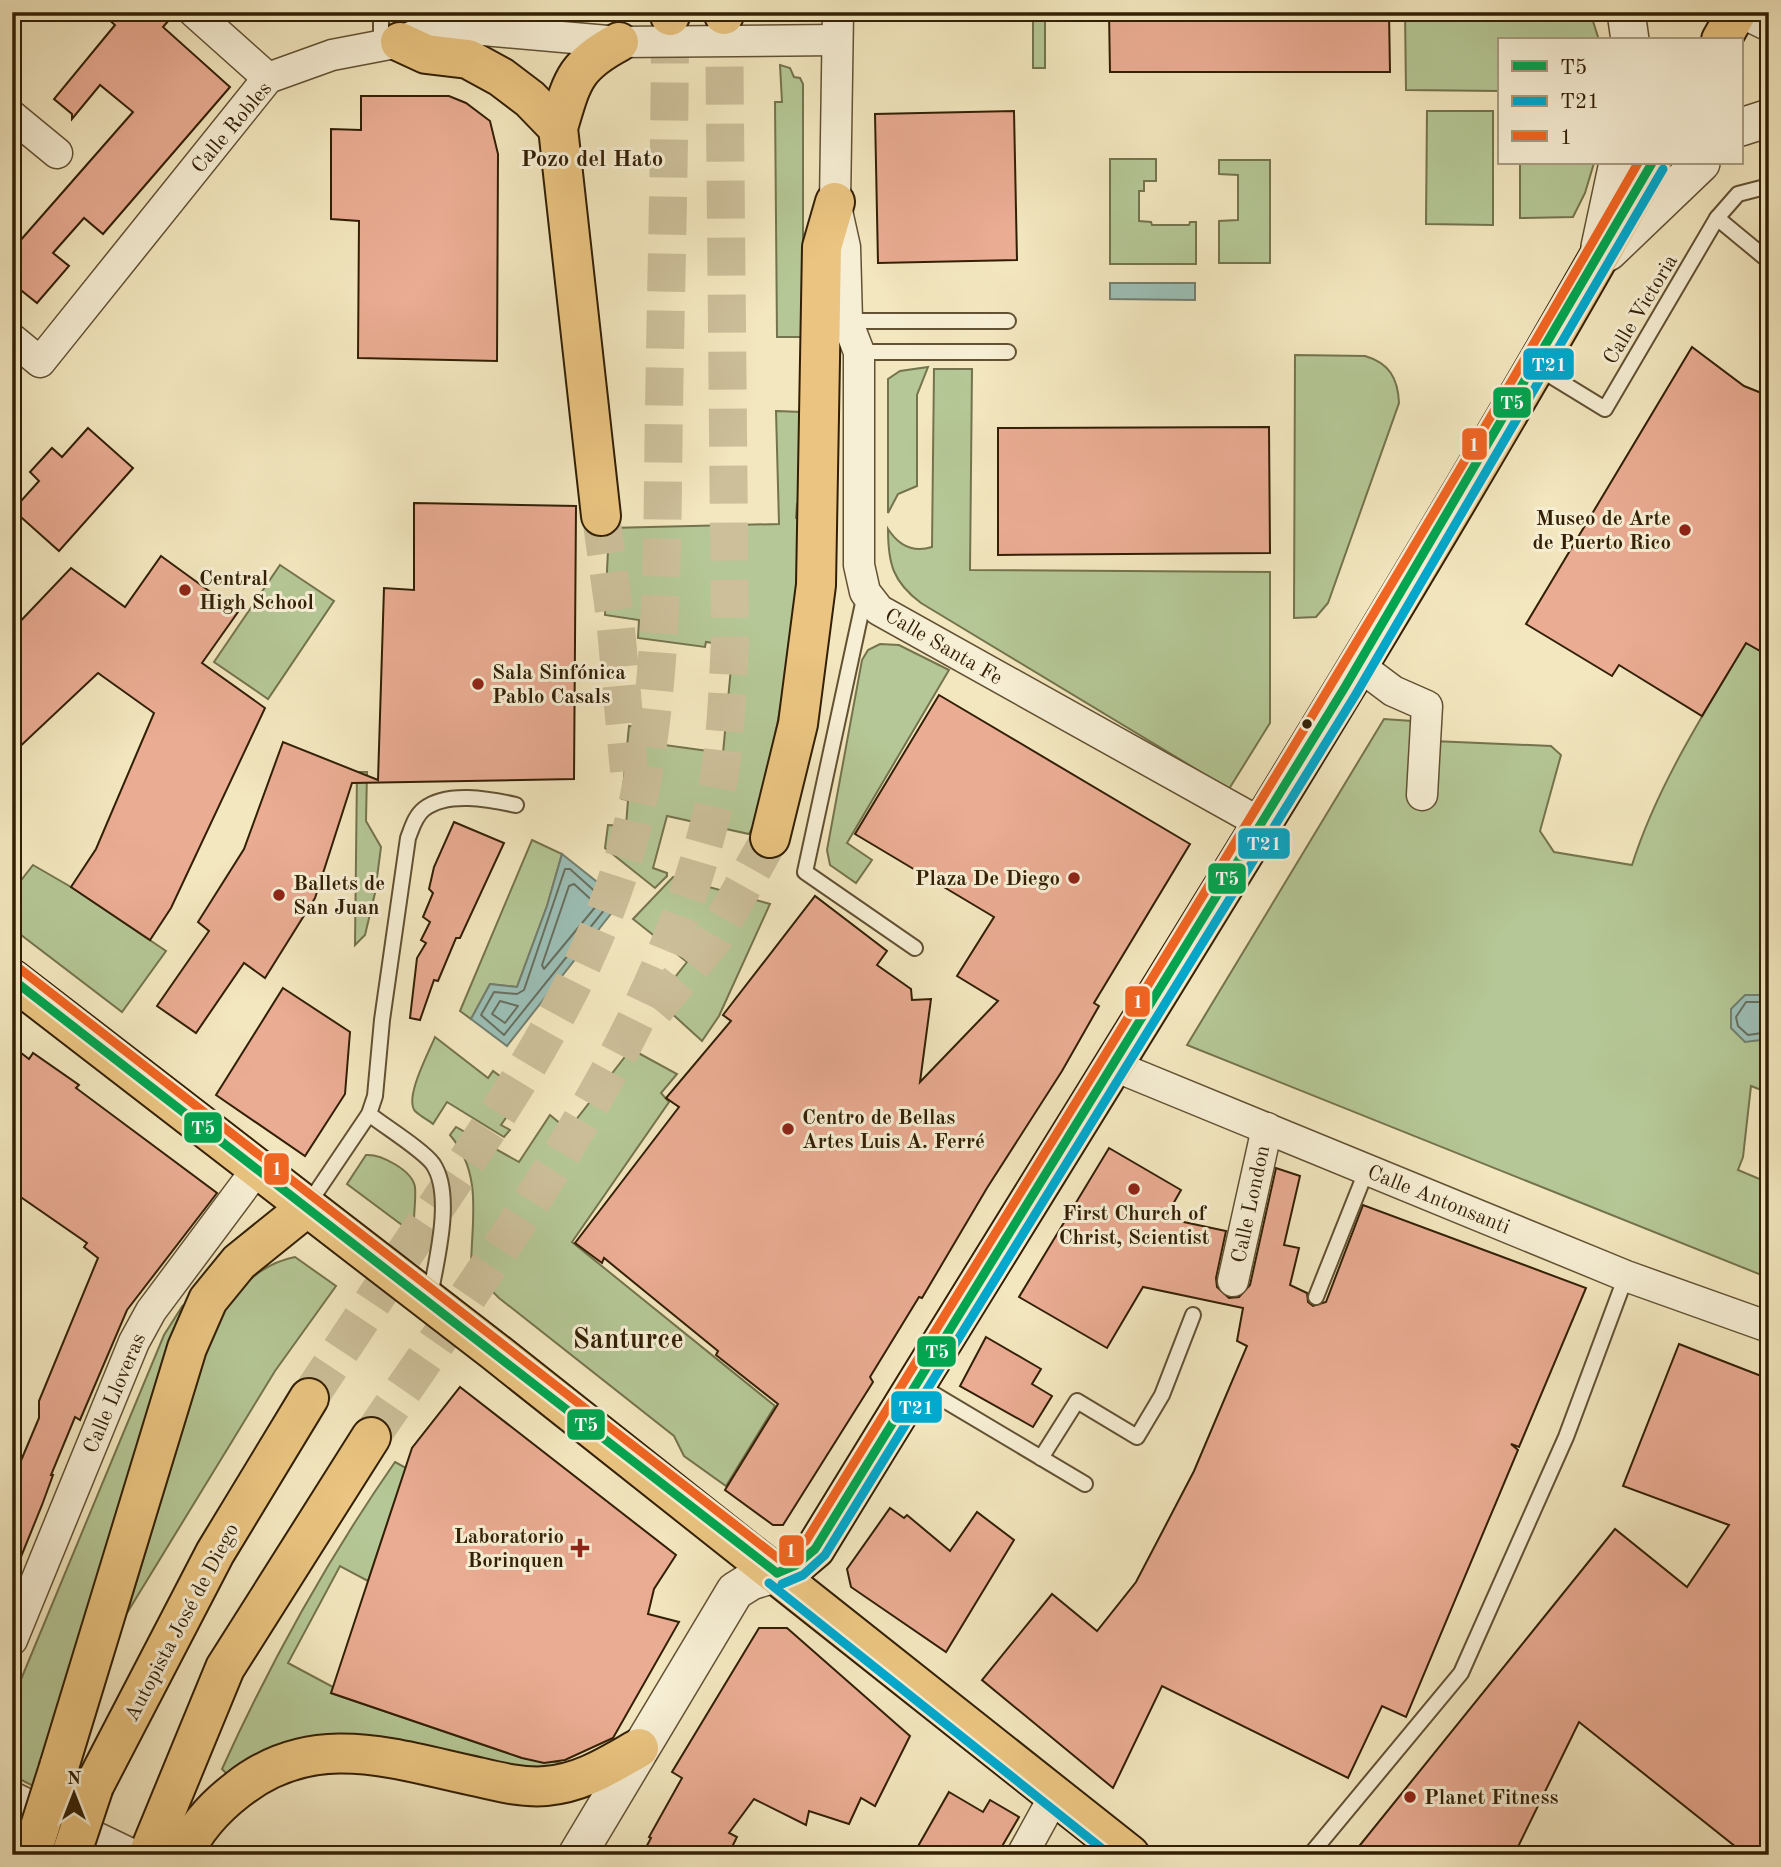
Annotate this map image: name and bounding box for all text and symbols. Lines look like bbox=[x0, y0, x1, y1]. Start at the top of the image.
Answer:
legend bbox=[1498, 38, 1742, 164]
text: T5 bbox=[1560, 58, 1587, 79]
street label: Calle Robles bbox=[188, 78, 276, 178]
text: T21 bbox=[1560, 92, 1599, 113]
text: 1 bbox=[1560, 128, 1572, 149]
district label: Pozo del Hato bbox=[521, 148, 663, 171]
street label: Calle Victoria bbox=[1600, 251, 1682, 368]
line badge: T21 bbox=[1522, 347, 1575, 381]
text: T21 bbox=[1531, 357, 1567, 376]
line badge: T5 bbox=[1492, 386, 1532, 419]
text: T5 bbox=[1500, 395, 1524, 414]
line badge: 1 bbox=[1461, 427, 1488, 461]
text: 1 bbox=[1468, 437, 1480, 456]
place label: Museo de Arte de Puerto Rico bbox=[1533, 509, 1671, 554]
marker: Museo de Arte de Puerto Rico bbox=[1677, 522, 1693, 538]
place label: Central High School bbox=[199, 569, 314, 614]
marker: Central High School bbox=[177, 582, 193, 598]
street label: Calle Santa Fe bbox=[881, 605, 1006, 689]
place label: Sala Sinfónica Pablo Casals bbox=[492, 663, 626, 708]
marker: Sala Sinfónica Pablo Casals bbox=[470, 676, 486, 692]
unlabelled marker bbox=[1300, 717, 1314, 731]
line badge: T21 bbox=[1237, 827, 1291, 860]
text: T21 bbox=[1246, 836, 1282, 855]
line badge: T5 bbox=[1207, 862, 1247, 895]
place label: Plaza De Diego bbox=[915, 869, 1060, 890]
marker: Plaza De Diego bbox=[1066, 870, 1082, 886]
text: T5 bbox=[1215, 871, 1239, 890]
place label: Ballets de San Juan bbox=[293, 874, 385, 919]
marker: Ballets de San Juan bbox=[271, 887, 287, 903]
line badge: 1 bbox=[1124, 985, 1151, 1018]
text: 1 bbox=[1132, 994, 1144, 1013]
place label: Centro de Bellas Artes Luis A. Ferré bbox=[802, 1108, 985, 1153]
line badge: T5 bbox=[183, 1111, 223, 1144]
text: T5 bbox=[191, 1120, 215, 1139]
marker: Centro de Bellas Artes Luis A. Ferré bbox=[780, 1121, 796, 1137]
street label: Calle London bbox=[1229, 1144, 1274, 1265]
line badge: 1 bbox=[263, 1152, 290, 1186]
text: 1 bbox=[271, 1161, 283, 1180]
street label: Calle Antonsanti bbox=[1364, 1162, 1513, 1239]
marker: First Church of Christ, Scientist bbox=[1126, 1181, 1142, 1197]
place label: First Church of Christ, Scientist bbox=[1059, 1204, 1210, 1249]
district label: Santurce bbox=[572, 1327, 684, 1355]
street label: Calle Lloveras bbox=[81, 1330, 150, 1457]
line badge: T5 bbox=[916, 1335, 957, 1368]
text: T5 bbox=[925, 1344, 949, 1363]
line badge: T21 bbox=[890, 1390, 943, 1424]
text: T21 bbox=[898, 1400, 934, 1419]
line badge: T5 bbox=[566, 1408, 606, 1441]
text: T5 bbox=[574, 1417, 598, 1436]
street label: Autopista José de Diego bbox=[121, 1520, 243, 1725]
place label: Laboratorio Borinquen bbox=[454, 1527, 564, 1572]
line badge: 1 bbox=[778, 1534, 805, 1567]
marker: Laboratorio Borinquen bbox=[570, 1538, 590, 1558]
text: 1 bbox=[785, 1543, 797, 1562]
north arrow bbox=[38, 1758, 108, 1828]
text: N bbox=[67, 1770, 82, 1789]
place label: Planet Fitness bbox=[1424, 1788, 1559, 1809]
marker: Planet Fitness bbox=[1402, 1789, 1418, 1805]

